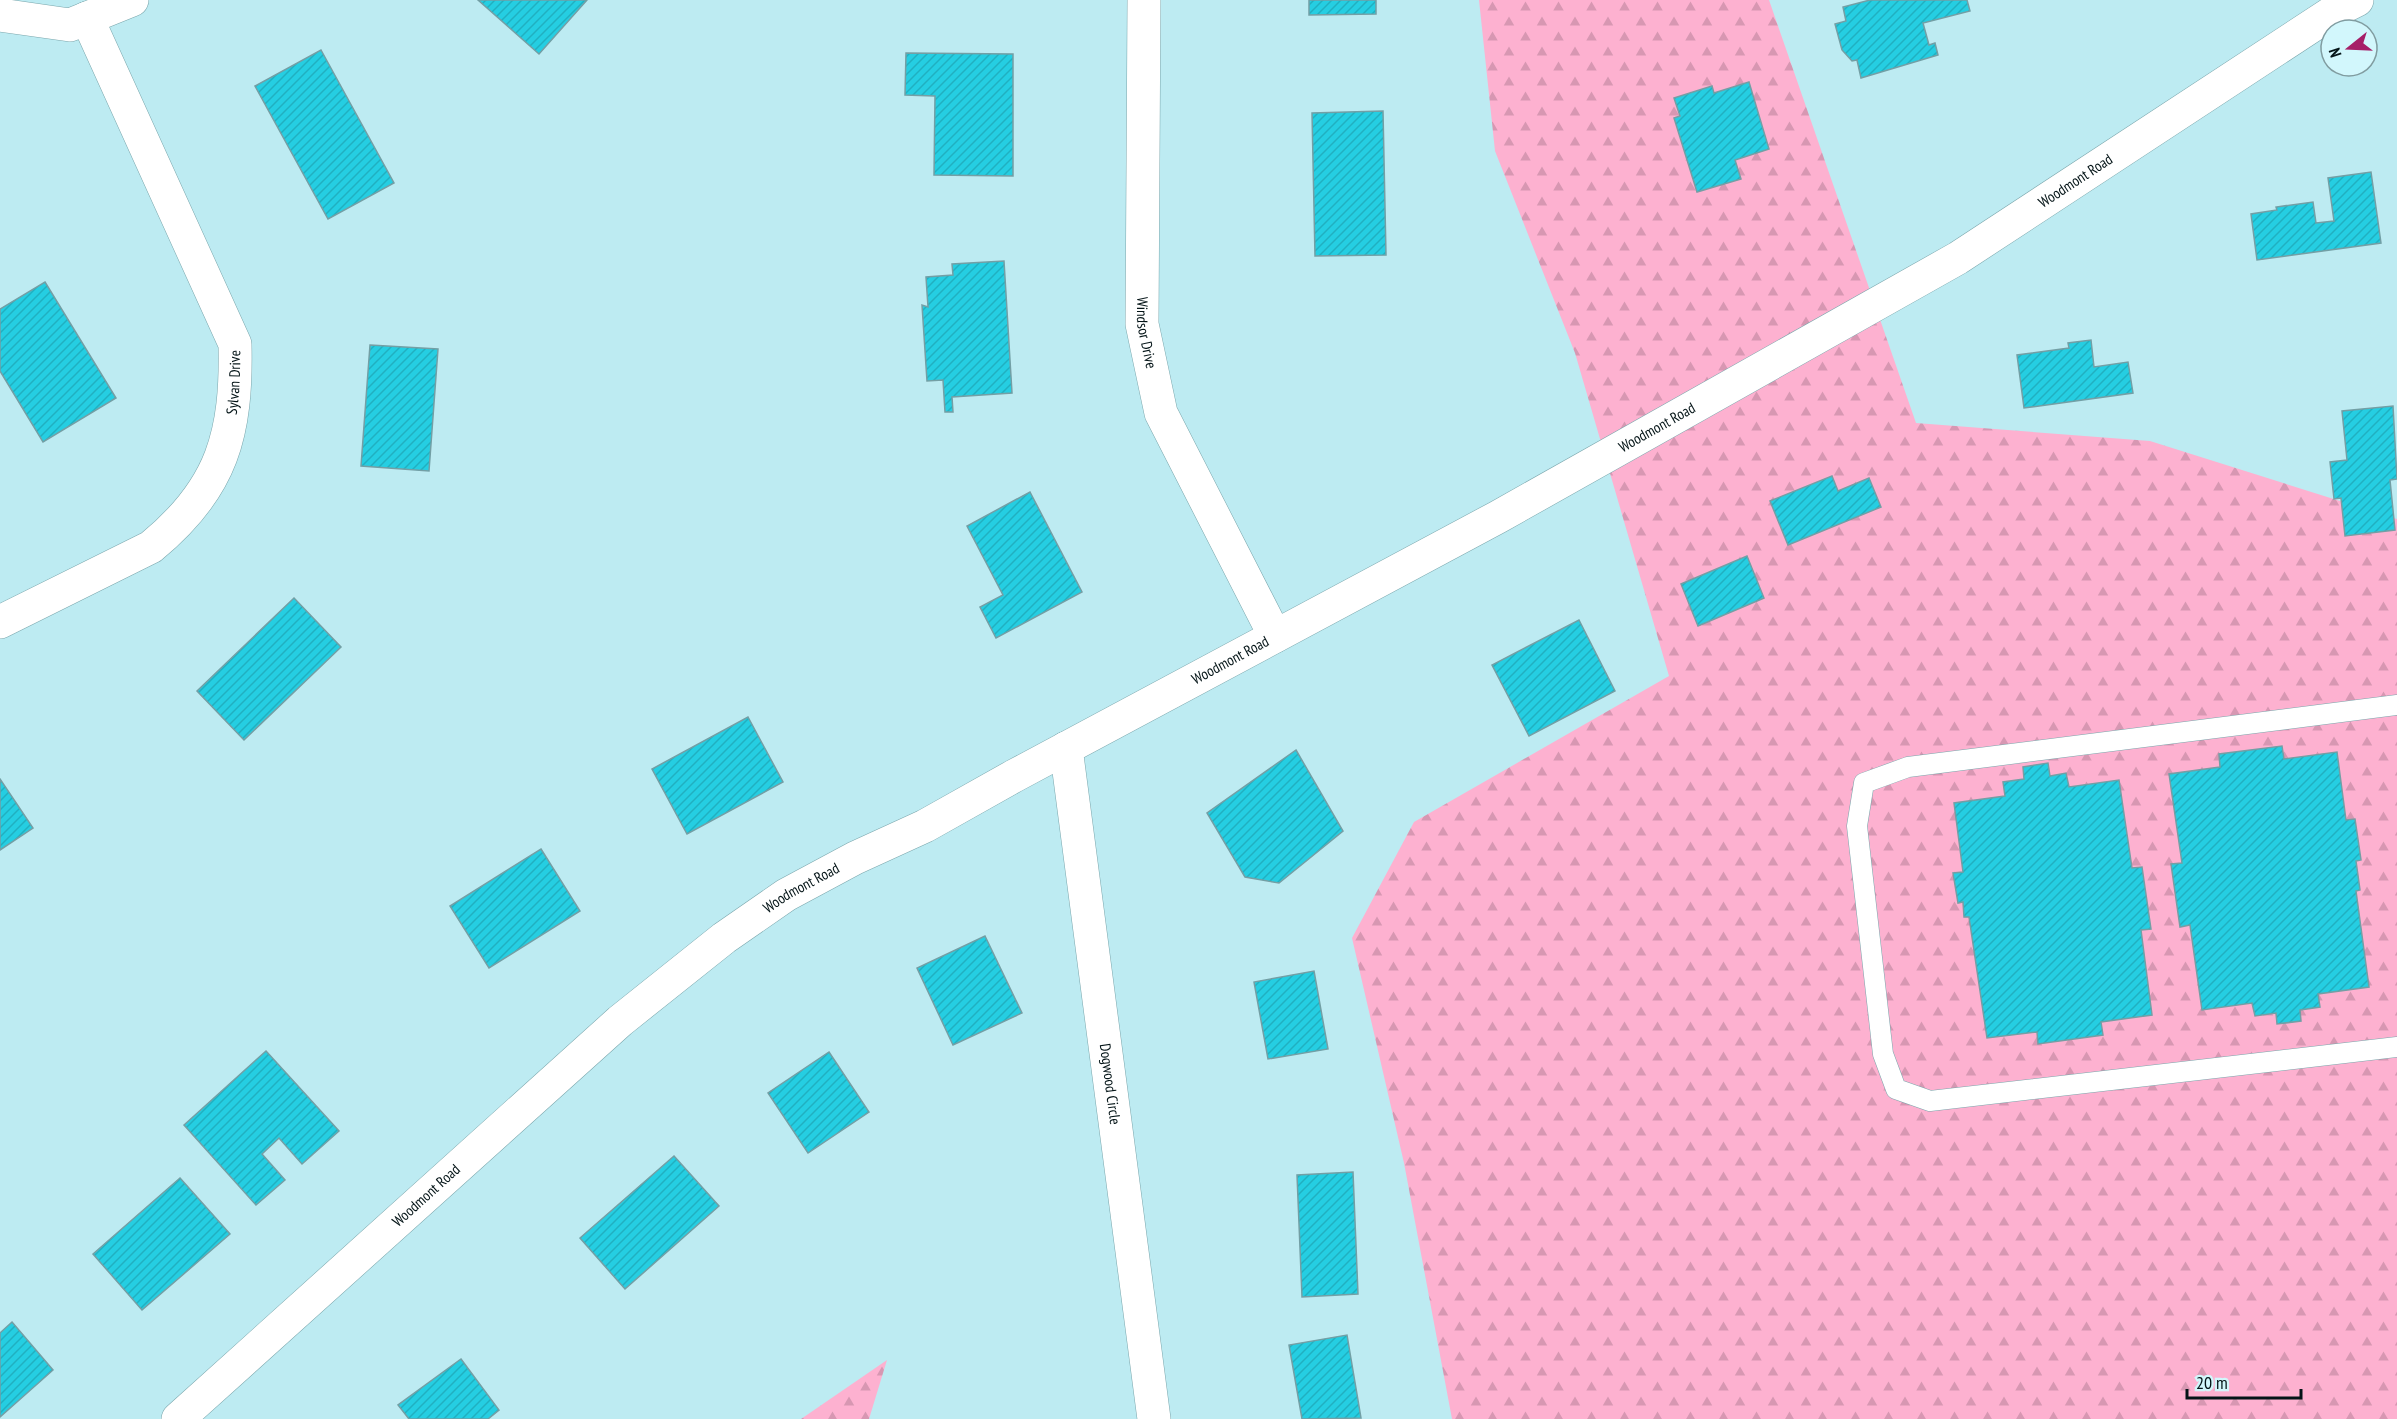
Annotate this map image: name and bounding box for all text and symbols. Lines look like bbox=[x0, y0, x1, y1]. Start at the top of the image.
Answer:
north arrow bbox=[2319, 18, 2379, 78]
text: N bbox=[2324, 45, 2346, 60]
street label: Woodmont Road bbox=[2035, 149, 2116, 212]
street label: Windsor Drive bbox=[1133, 297, 1161, 370]
street label: Sylvan Drive bbox=[222, 350, 244, 416]
street label: Woodmont Road bbox=[1615, 398, 1698, 456]
street label: Woodmont Road bbox=[1188, 631, 1272, 688]
street label: Woodmont Road bbox=[759, 858, 842, 917]
street label: Dogwood Circle bbox=[1096, 1042, 1125, 1126]
street label: Woodmont Road bbox=[388, 1160, 464, 1231]
scale bar bbox=[2187, 1362, 2301, 1400]
text: 20 m bbox=[2196, 1371, 2228, 1394]

